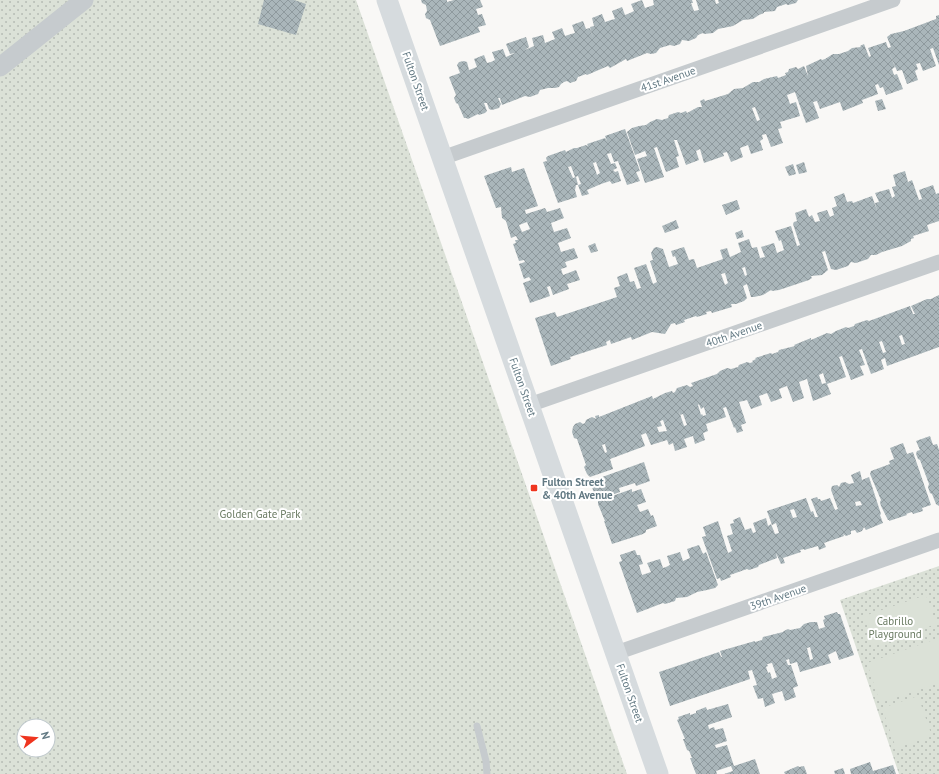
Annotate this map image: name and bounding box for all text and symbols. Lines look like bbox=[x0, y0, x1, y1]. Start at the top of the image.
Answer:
street label: Fulton Street bbox=[399, 50, 433, 113]
street label: 41st Avenue bbox=[639, 63, 698, 95]
street label: 40th Avenue bbox=[704, 318, 764, 350]
street label: Fulton Street bbox=[506, 356, 540, 419]
place label: Fulton Street & 40th Avenue bbox=[542, 475, 613, 502]
marker: Fulton Street & 40th Avenue bbox=[529, 483, 539, 493]
park label: Golden Gate Park bbox=[220, 507, 301, 521]
street label: 39th Avenue bbox=[748, 581, 808, 613]
park label: Cabrillo Playground bbox=[868, 614, 922, 641]
street label: Fulton Street bbox=[613, 662, 647, 725]
north arrow bbox=[16, 718, 56, 758]
text: N bbox=[38, 730, 53, 741]

